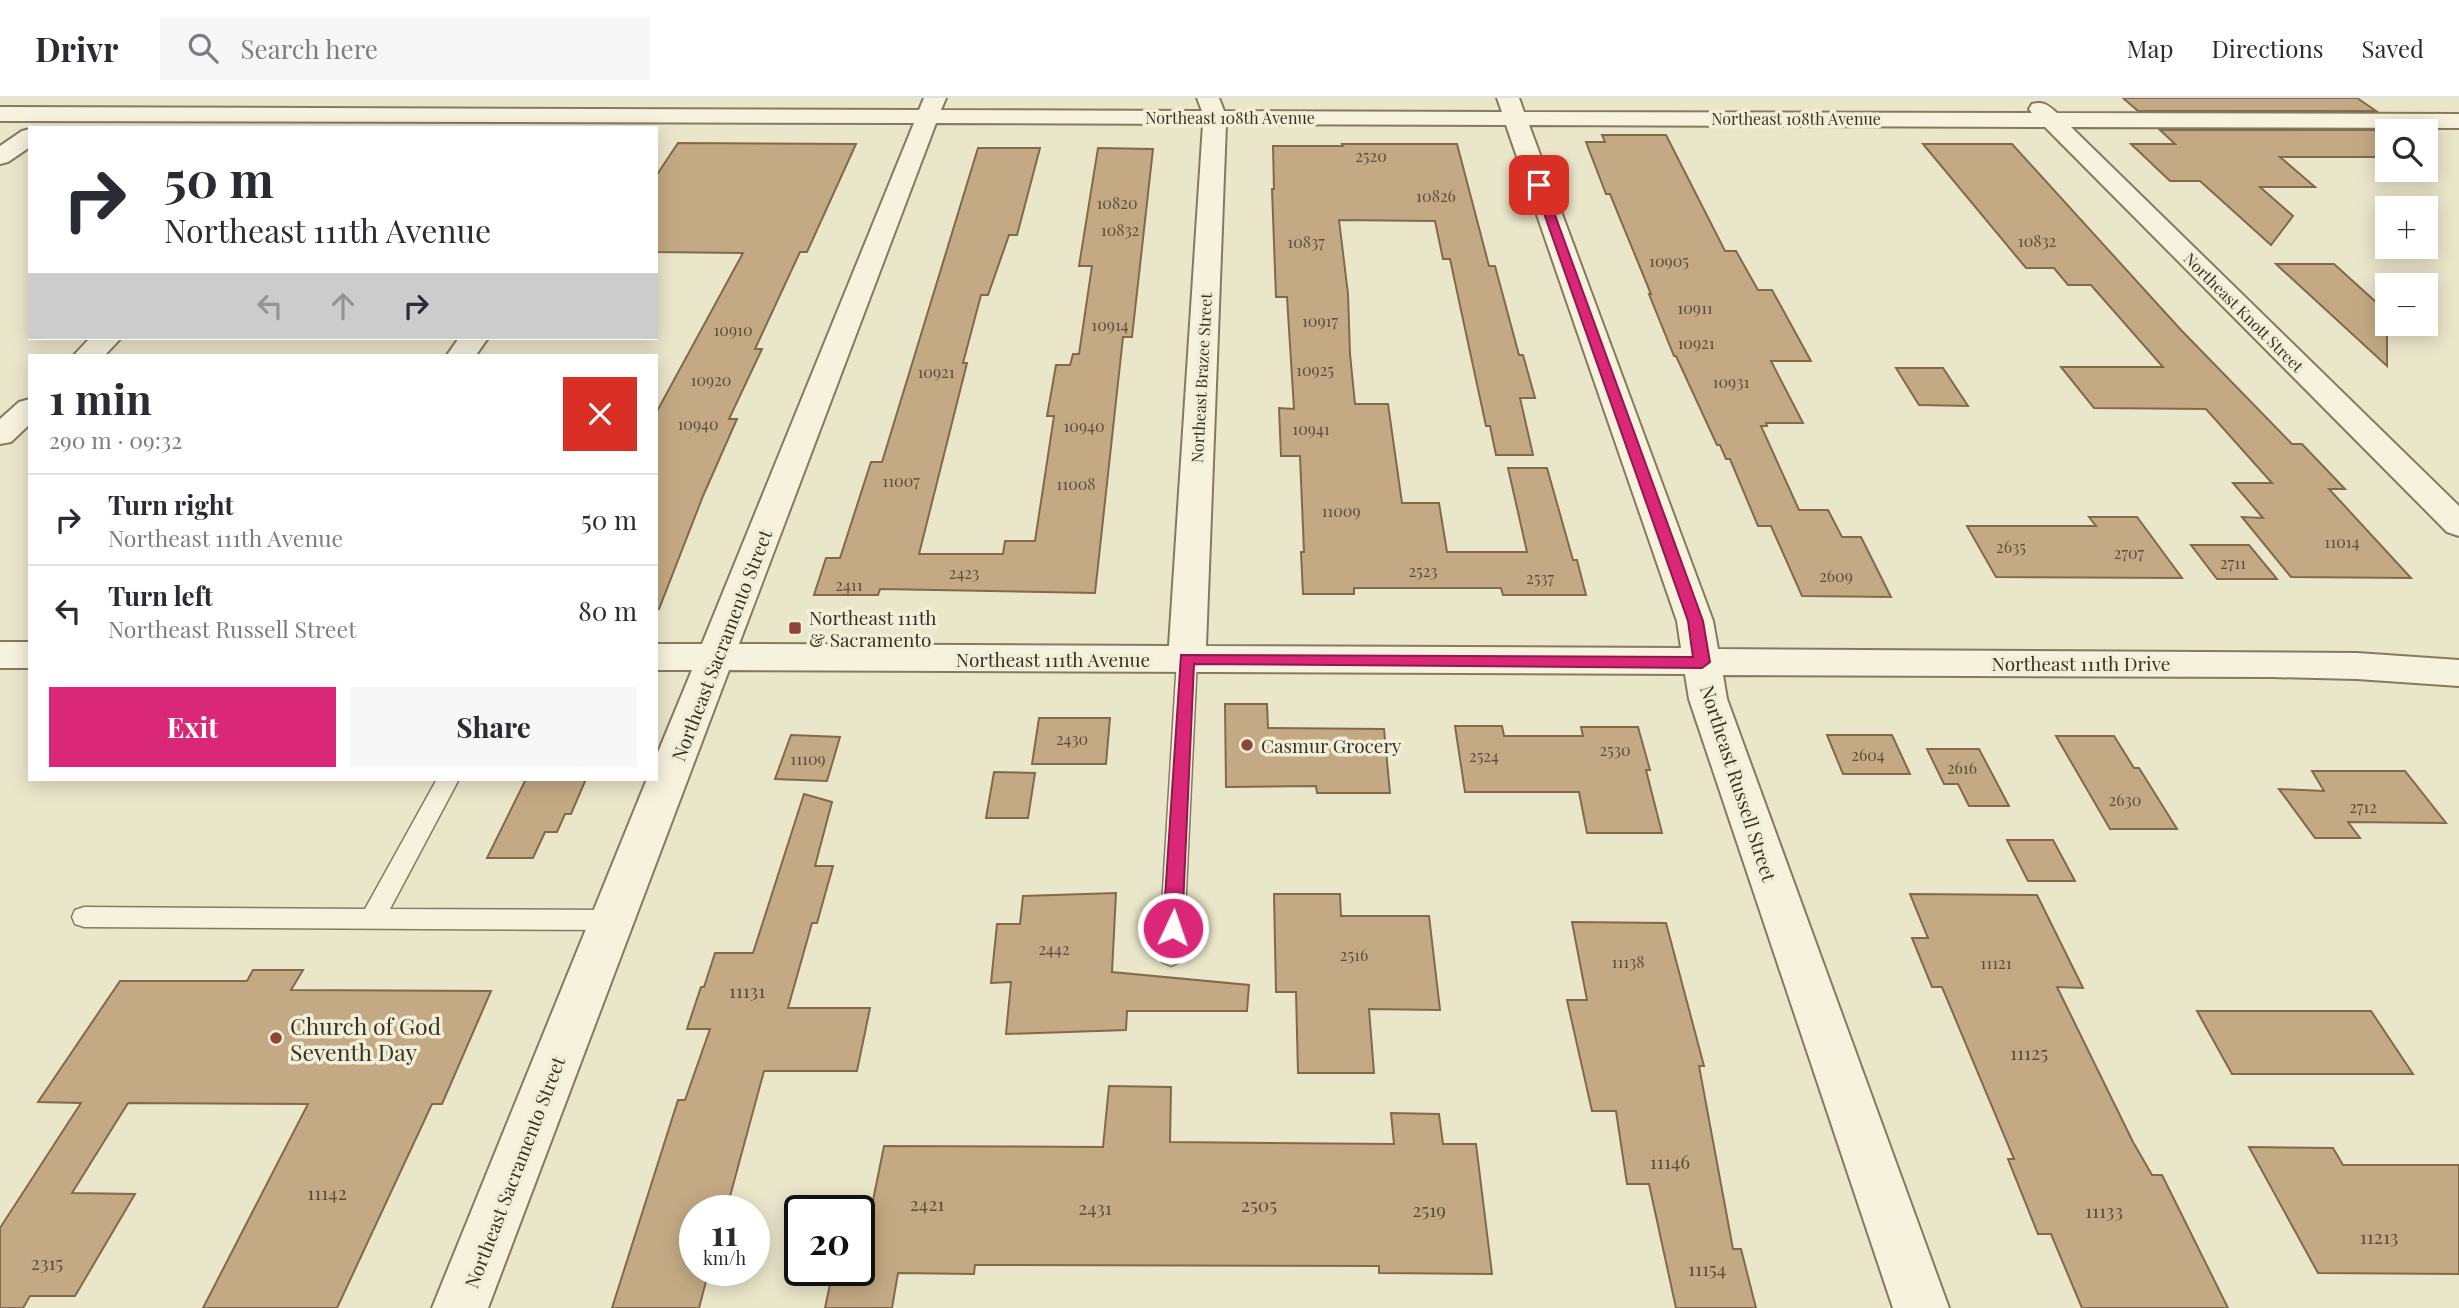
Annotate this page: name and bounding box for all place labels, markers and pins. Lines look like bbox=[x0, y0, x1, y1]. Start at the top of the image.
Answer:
pin bbox=[1509, 155, 1569, 215]
place label: Northeast 111th & Sacramento bbox=[809, 604, 937, 652]
marker: Northeast 111th & Sacramento bbox=[787, 620, 803, 636]
place label: Casmur Grocery bbox=[1261, 732, 1402, 758]
marker: Casmur Grocery bbox=[1239, 737, 1255, 753]
place label: Church of God Seventh Day bbox=[290, 1010, 441, 1067]
marker: Church of God Seventh Day bbox=[268, 1030, 284, 1046]

